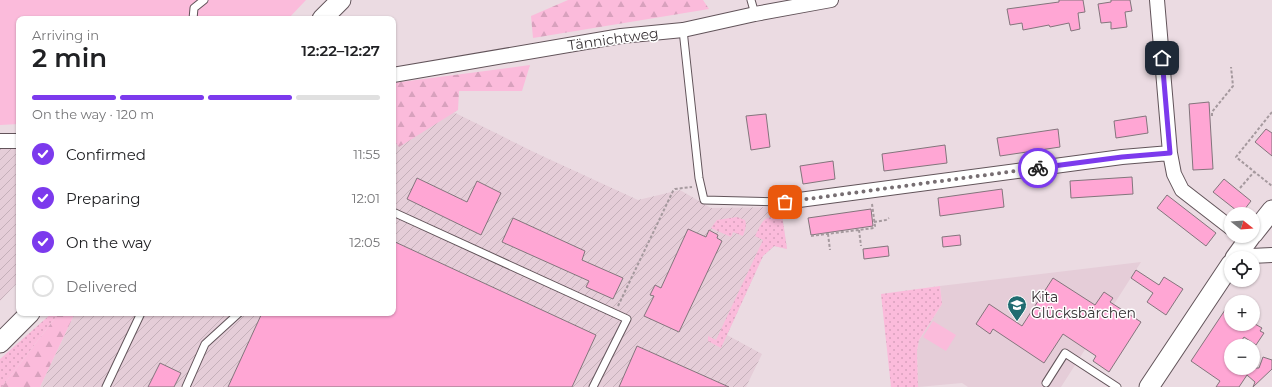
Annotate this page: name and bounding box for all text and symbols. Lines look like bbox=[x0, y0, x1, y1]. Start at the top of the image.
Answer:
street label: Tännichtweg bbox=[566, 24, 660, 54]
text: Arriving in bbox=[32, 27, 99, 43]
text: 12:22–12:27 bbox=[301, 41, 380, 60]
pin bbox=[1145, 41, 1179, 75]
text: 2 min bbox=[32, 42, 107, 74]
icon: home bbox=[1151, 47, 1173, 69]
text: On the way · 120 m bbox=[32, 106, 154, 122]
icon: check bbox=[32, 143, 54, 165]
text: Confirmed bbox=[66, 145, 146, 164]
text: 11:55 bbox=[353, 146, 380, 162]
courier bbox=[1018, 148, 1058, 188]
icon: bike bbox=[1027, 157, 1049, 179]
pin bbox=[768, 185, 802, 219]
icon: check bbox=[32, 187, 54, 209]
text: Preparing bbox=[66, 189, 141, 208]
text: 12:01 bbox=[352, 190, 380, 206]
icon: bag bbox=[774, 191, 796, 213]
north arrow bbox=[1224, 207, 1260, 243]
map controls bbox=[1224, 207, 1260, 375]
icon: check bbox=[32, 231, 54, 253]
text: On the way bbox=[66, 233, 151, 252]
text: 12:05 bbox=[349, 234, 380, 250]
button: locate bbox=[1224, 251, 1260, 287]
text: Delivered bbox=[66, 277, 138, 296]
place label: Kita Glücksbärchen bbox=[1031, 288, 1136, 322]
school or university icon: Kita Glücksbärchen bbox=[1006, 294, 1028, 322]
button: + bbox=[1224, 295, 1260, 331]
button: − bbox=[1224, 339, 1260, 375]

